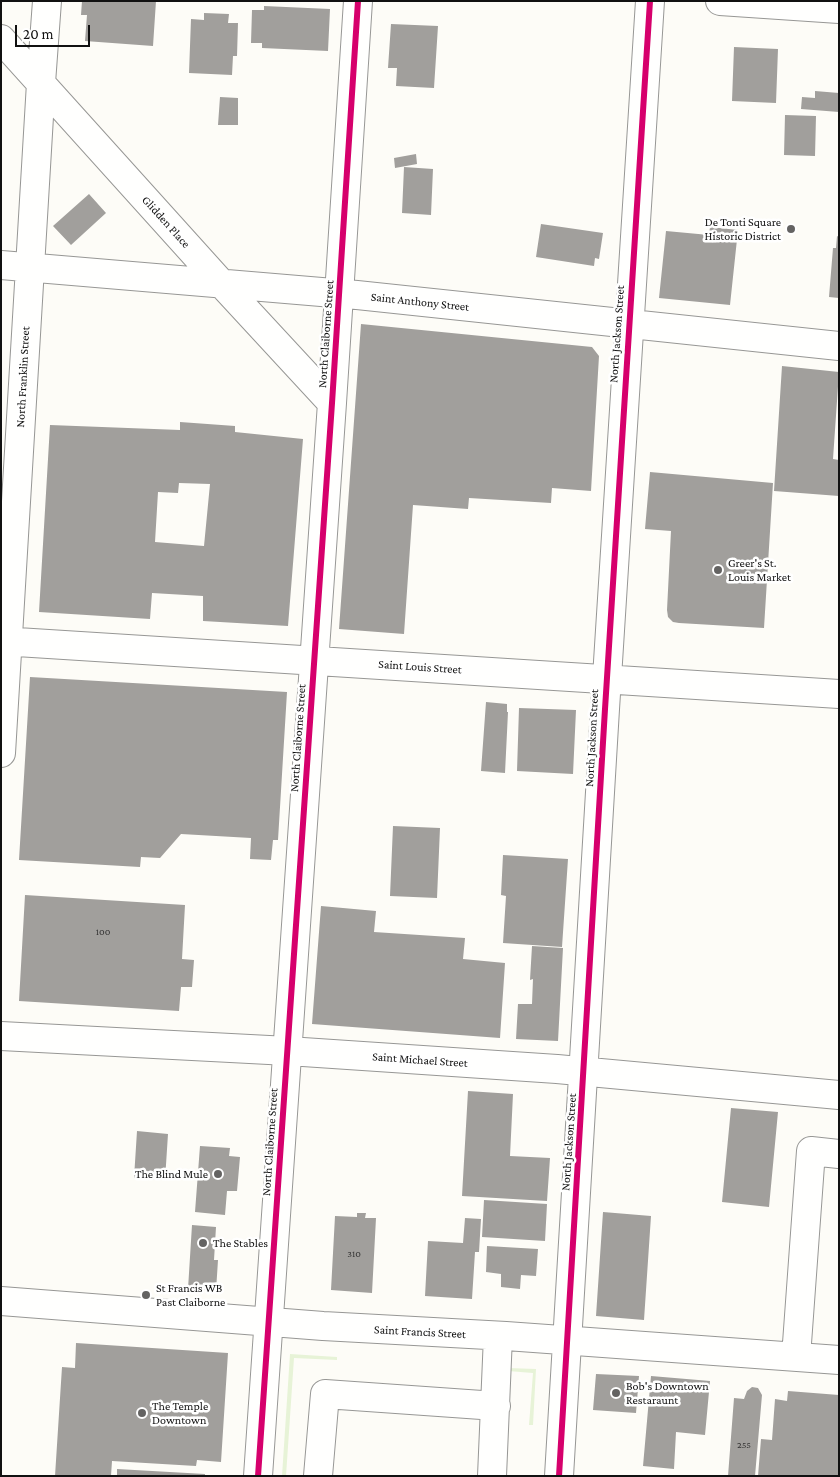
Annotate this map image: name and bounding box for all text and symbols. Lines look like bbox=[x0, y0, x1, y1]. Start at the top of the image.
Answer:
scale bar bbox=[18, 15, 92, 47]
text: 20 m bbox=[23, 26, 54, 42]
street label: Glidden Place bbox=[139, 193, 193, 251]
place label: De Tonti Square Historic District bbox=[705, 215, 781, 243]
marker: De Tonti Square Historic District bbox=[785, 223, 797, 235]
street label: North Claiborne Street bbox=[315, 280, 337, 388]
street label: North Jackson Street bbox=[606, 285, 628, 383]
street label: Saint Anthony Street bbox=[370, 290, 470, 314]
street label: North Franklin Street bbox=[13, 326, 33, 428]
place label: Greer's St. Louis Market bbox=[728, 556, 791, 584]
marker: Greer's St. Louis Market bbox=[712, 564, 724, 576]
street label: Saint Louis Street bbox=[378, 657, 462, 677]
street label: North Claiborne Street bbox=[287, 684, 309, 792]
street label: North Jackson Street bbox=[582, 689, 602, 787]
house number: 100 bbox=[96, 926, 110, 938]
street label: Saint Michael Street bbox=[372, 1049, 468, 1071]
street label: North Claiborne Street bbox=[259, 1088, 281, 1196]
street label: North Jackson Street bbox=[558, 1093, 580, 1191]
place label: The Blind Mule bbox=[135, 1167, 208, 1181]
marker: The Blind Mule bbox=[212, 1168, 224, 1180]
place label: The Stables bbox=[213, 1236, 268, 1250]
marker: The Stables bbox=[197, 1237, 209, 1249]
house number: 310 bbox=[347, 1248, 361, 1260]
place label: St Francis WB Past Claiborne bbox=[156, 1281, 225, 1309]
marker: St Francis WB Past Claiborne bbox=[140, 1289, 152, 1301]
street label: Saint Francis Street bbox=[374, 1322, 466, 1342]
place label: Bob's Downtown Restaraunt bbox=[626, 1379, 709, 1407]
marker: Bob's Downtown Restaraunt bbox=[610, 1387, 622, 1399]
place label: The Temple Downtown bbox=[152, 1399, 208, 1427]
marker: The Temple Downtown bbox=[136, 1407, 148, 1419]
house number: 255 bbox=[737, 1439, 751, 1451]

